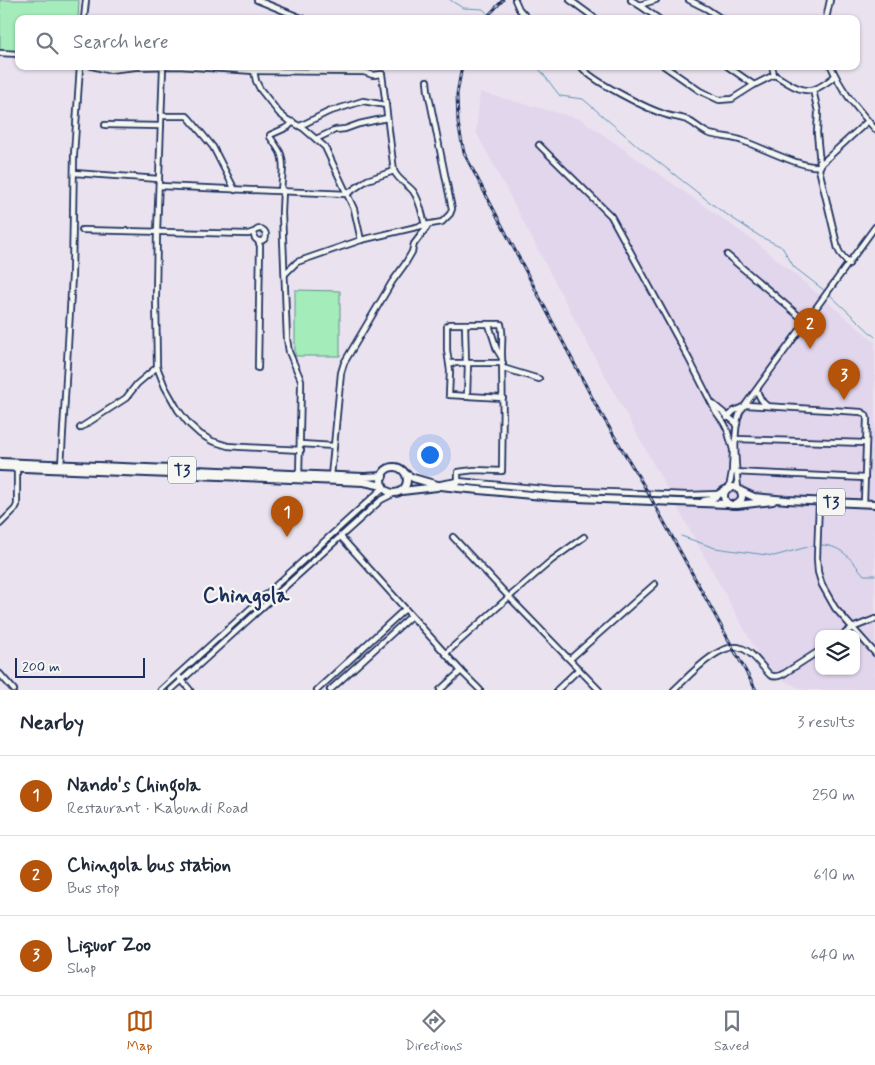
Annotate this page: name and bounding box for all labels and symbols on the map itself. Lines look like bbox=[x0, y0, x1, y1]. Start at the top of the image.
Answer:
pin: 2 bbox=[794, 308, 826, 349]
pin: 3 bbox=[828, 359, 860, 400]
your location bbox=[417, 442, 443, 468]
road number: T3 bbox=[168, 456, 196, 484]
road number: T3 bbox=[817, 488, 845, 516]
pin: 1 bbox=[271, 496, 303, 537]
district label: Chingola bbox=[203, 582, 290, 611]
scale bar bbox=[15, 655, 145, 678]

